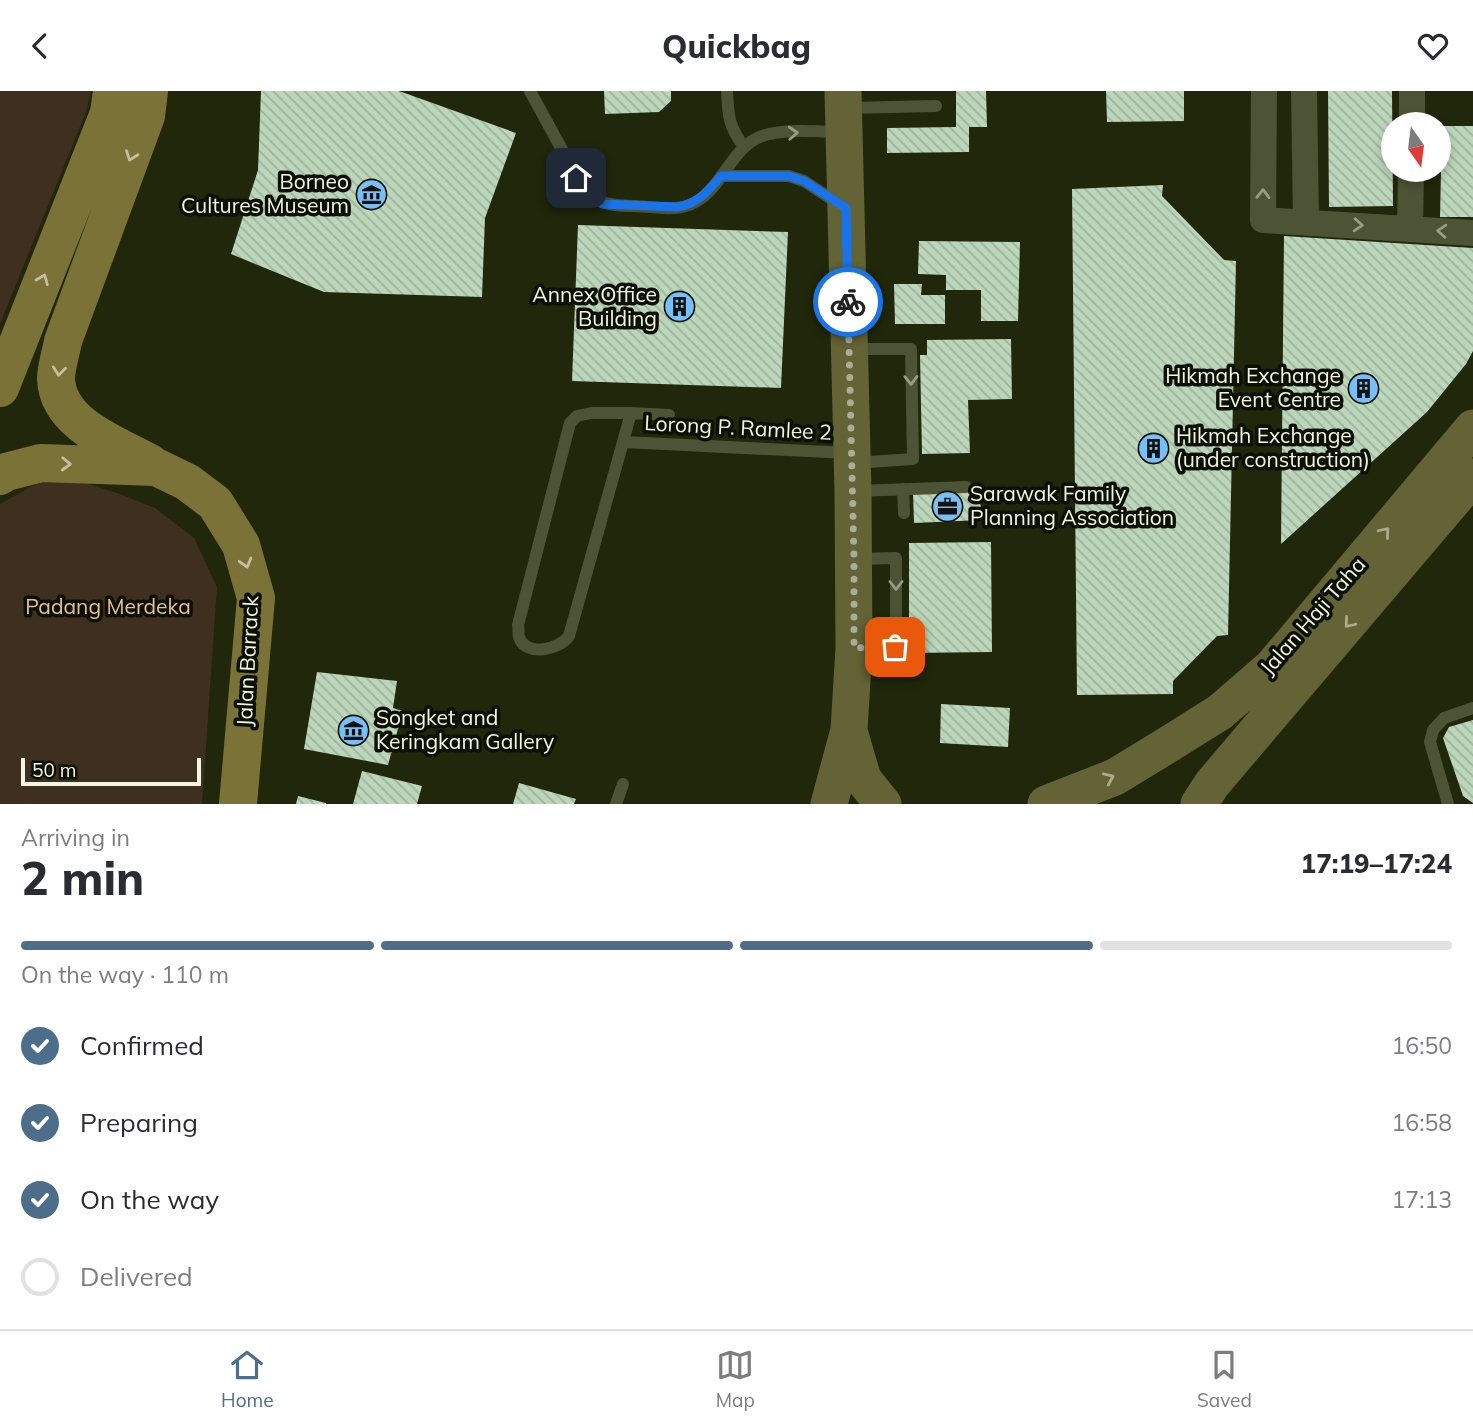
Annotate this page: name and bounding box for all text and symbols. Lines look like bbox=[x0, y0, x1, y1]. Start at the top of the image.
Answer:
text: Quickbag bbox=[662, 26, 811, 66]
icon: back bbox=[21, 27, 59, 65]
icon: heart bbox=[1414, 27, 1452, 65]
north arrow bbox=[1381, 112, 1451, 182]
map controls bbox=[1381, 112, 1451, 182]
one-way arrow bbox=[787, 126, 798, 141]
pin bbox=[546, 148, 606, 208]
one-way arrow bbox=[125, 150, 139, 162]
icon: home bbox=[557, 159, 595, 197]
place label: Borneo Cultures Museum bbox=[181, 168, 349, 218]
museum icon: Borneo Cultures Museum bbox=[355, 177, 389, 211]
one-way arrow bbox=[1255, 189, 1271, 199]
one-way arrow bbox=[1353, 217, 1364, 232]
one-way arrow bbox=[1436, 224, 1447, 239]
courier bbox=[813, 267, 883, 337]
one-way arrow bbox=[35, 274, 49, 286]
place label: Annex Office Building bbox=[532, 281, 657, 331]
icon: bike bbox=[829, 283, 867, 321]
building icon: Annex Office Building bbox=[663, 290, 697, 324]
place label: Hikmah Exchange Event Centre bbox=[1165, 362, 1341, 412]
one-way arrow bbox=[51, 365, 66, 377]
building icon: Hikmah Exchange Event Centre bbox=[1347, 371, 1381, 405]
one-way arrow bbox=[904, 375, 919, 386]
street label: Lorong P. Ramlee 2 bbox=[644, 409, 832, 445]
place label: Hikmah Exchange (under construction) bbox=[1176, 422, 1370, 472]
building icon: Hikmah Exchange (under construction) bbox=[1136, 431, 1170, 465]
one-way arrow bbox=[61, 456, 72, 472]
place label: Sarawak Family Planning Association bbox=[970, 480, 1174, 530]
office icon: Sarawak Family Planning Association bbox=[930, 489, 964, 523]
one-way arrow bbox=[1377, 527, 1390, 540]
street label: Jalan Haji Taha bbox=[1254, 551, 1370, 680]
one-way arrow bbox=[238, 557, 253, 569]
one-way arrow bbox=[888, 580, 904, 590]
park label: Padang Merdeka bbox=[25, 593, 191, 619]
street label: Jalan Barrack bbox=[231, 595, 263, 727]
one-way arrow bbox=[1345, 614, 1357, 627]
pin bbox=[865, 617, 925, 677]
icon: bag bbox=[876, 628, 914, 666]
place label: Songket and Keringkam Gallery bbox=[376, 704, 554, 754]
museum icon: Songket and Keringkam Gallery bbox=[336, 713, 370, 747]
scale bar bbox=[21, 755, 201, 787]
text: 50 m bbox=[32, 758, 76, 782]
one-way arrow bbox=[1102, 772, 1114, 786]
text: Arriving in bbox=[21, 823, 130, 852]
text: 17:19–17:24 bbox=[1301, 847, 1452, 880]
text: 2 min bbox=[21, 849, 144, 907]
text: On the way · 110 m bbox=[21, 960, 229, 989]
icon: check bbox=[21, 1027, 59, 1065]
text: Confirmed bbox=[80, 1029, 204, 1062]
text: 16:50 bbox=[1392, 1031, 1452, 1060]
icon: check bbox=[21, 1104, 59, 1142]
text: Preparing bbox=[80, 1106, 198, 1139]
text: 16:58 bbox=[1392, 1108, 1452, 1137]
icon: check bbox=[21, 1181, 59, 1219]
text: On the way bbox=[80, 1183, 219, 1216]
text: 17:13 bbox=[1392, 1185, 1452, 1214]
text: Delivered bbox=[80, 1260, 193, 1293]
tab: Home bbox=[221, 1346, 274, 1412]
tab: Map bbox=[716, 1346, 755, 1412]
tab: Saved bbox=[1197, 1346, 1252, 1412]

